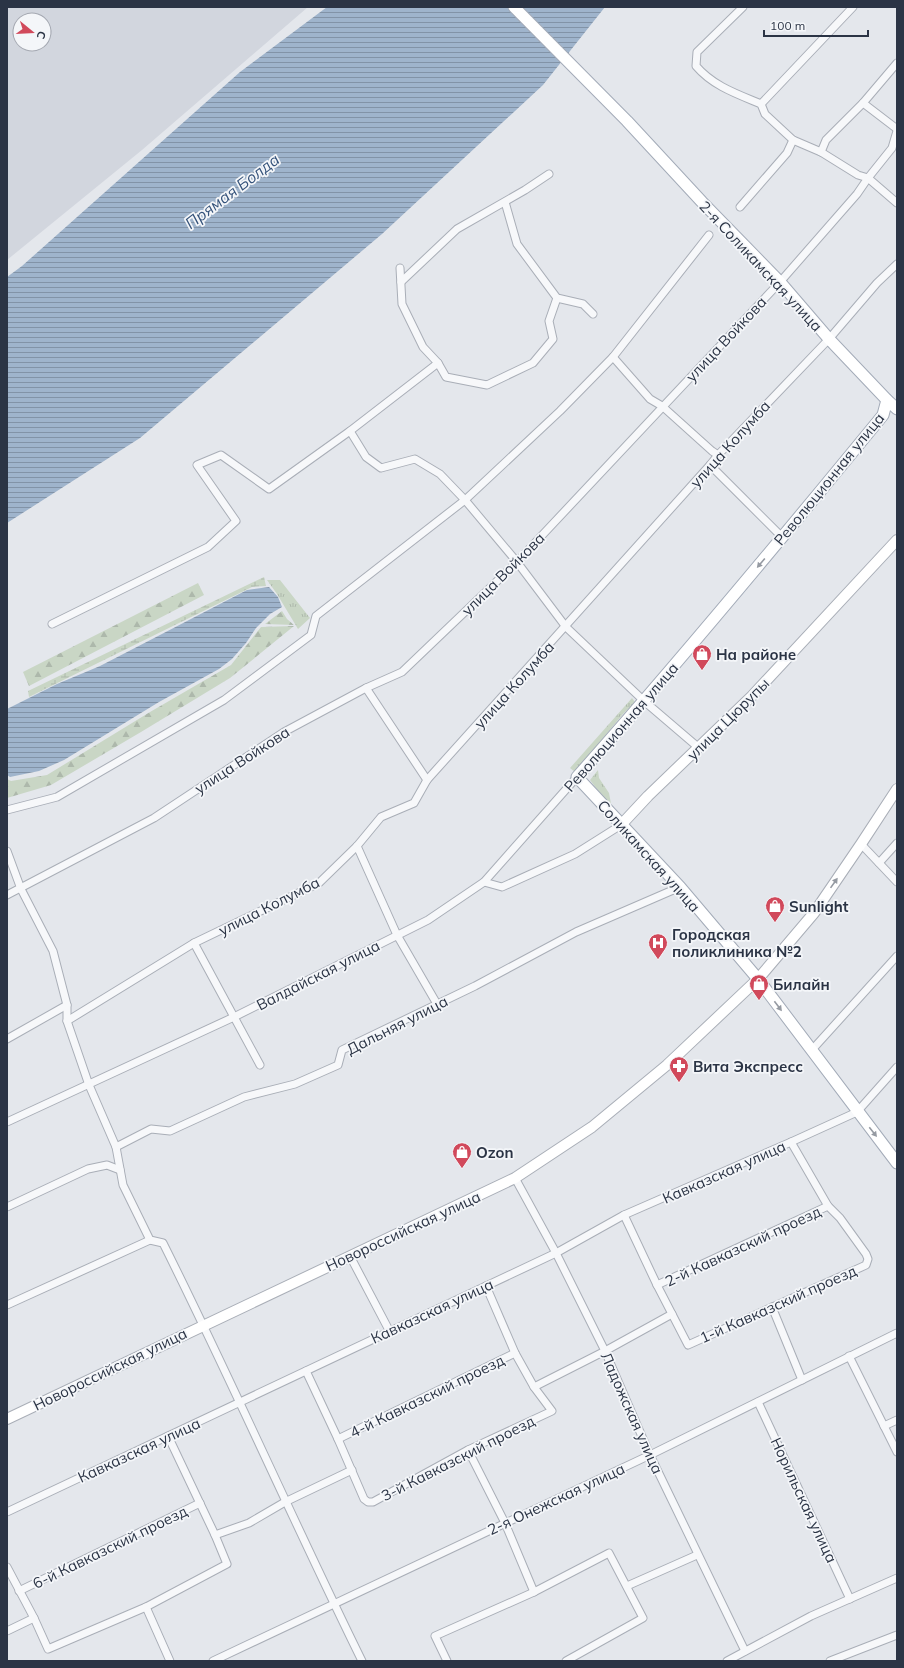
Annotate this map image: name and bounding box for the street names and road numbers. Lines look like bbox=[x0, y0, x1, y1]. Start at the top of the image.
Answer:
street label: 2-я Соликамская улица bbox=[695, 197, 827, 335]
street label: улица Войкова bbox=[682, 292, 770, 386]
street label: улица Колумба bbox=[686, 396, 774, 492]
street label: Революционная улица bbox=[770, 409, 888, 549]
street label: улица Войкова bbox=[457, 528, 549, 620]
street label: улица Колумба bbox=[470, 637, 558, 733]
street label: Революционная улица bbox=[560, 658, 682, 796]
street label: улица Цюрупы bbox=[683, 674, 773, 764]
street label: улица Войкова bbox=[191, 722, 293, 798]
street label: Соликамская улица bbox=[594, 796, 704, 916]
street label: улица Колумба bbox=[215, 872, 323, 940]
street label: Валдайская улица bbox=[253, 936, 383, 1014]
street label: Дальняя улица bbox=[343, 991, 451, 1059]
street label: Кавказская улица bbox=[659, 1136, 789, 1208]
street label: Новороссийская улица bbox=[322, 1187, 484, 1275]
street label: 2-й Кавказский проезд bbox=[662, 1201, 824, 1291]
street label: 1-й Кавказский проезд bbox=[697, 1261, 859, 1347]
street label: Кавказская улица bbox=[368, 1274, 496, 1348]
street label: Новороссийская улица bbox=[30, 1323, 190, 1415]
street label: Ладожская улица bbox=[597, 1349, 667, 1477]
street label: 4-й Кавказский проезд bbox=[346, 1350, 508, 1442]
street label: 3-й Кавказский проезд bbox=[378, 1411, 538, 1505]
street label: Кавказская улица bbox=[75, 1413, 203, 1487]
street label: Норильская улица bbox=[767, 1434, 841, 1566]
street label: 2-я Онежская улица bbox=[484, 1459, 628, 1539]
street label: 6-й Кавказский проезд bbox=[29, 1501, 191, 1593]

